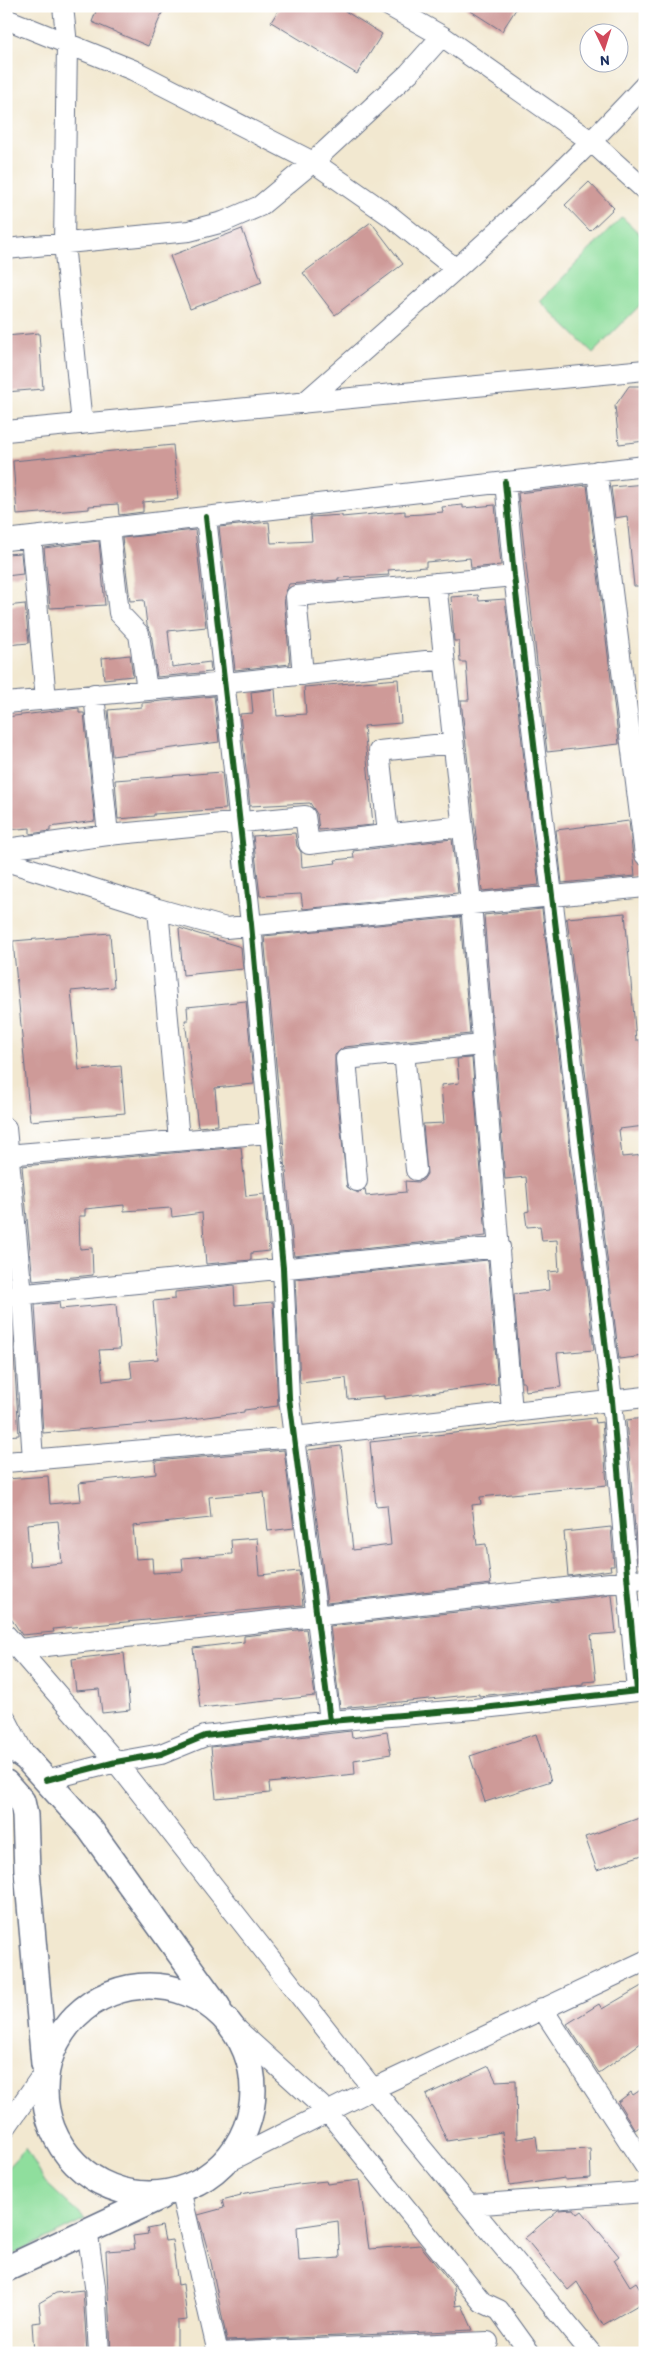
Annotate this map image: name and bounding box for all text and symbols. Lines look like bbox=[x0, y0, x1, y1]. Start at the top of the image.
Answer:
north arrow bbox=[578, 22, 628, 72]
text: N bbox=[600, 52, 610, 69]

